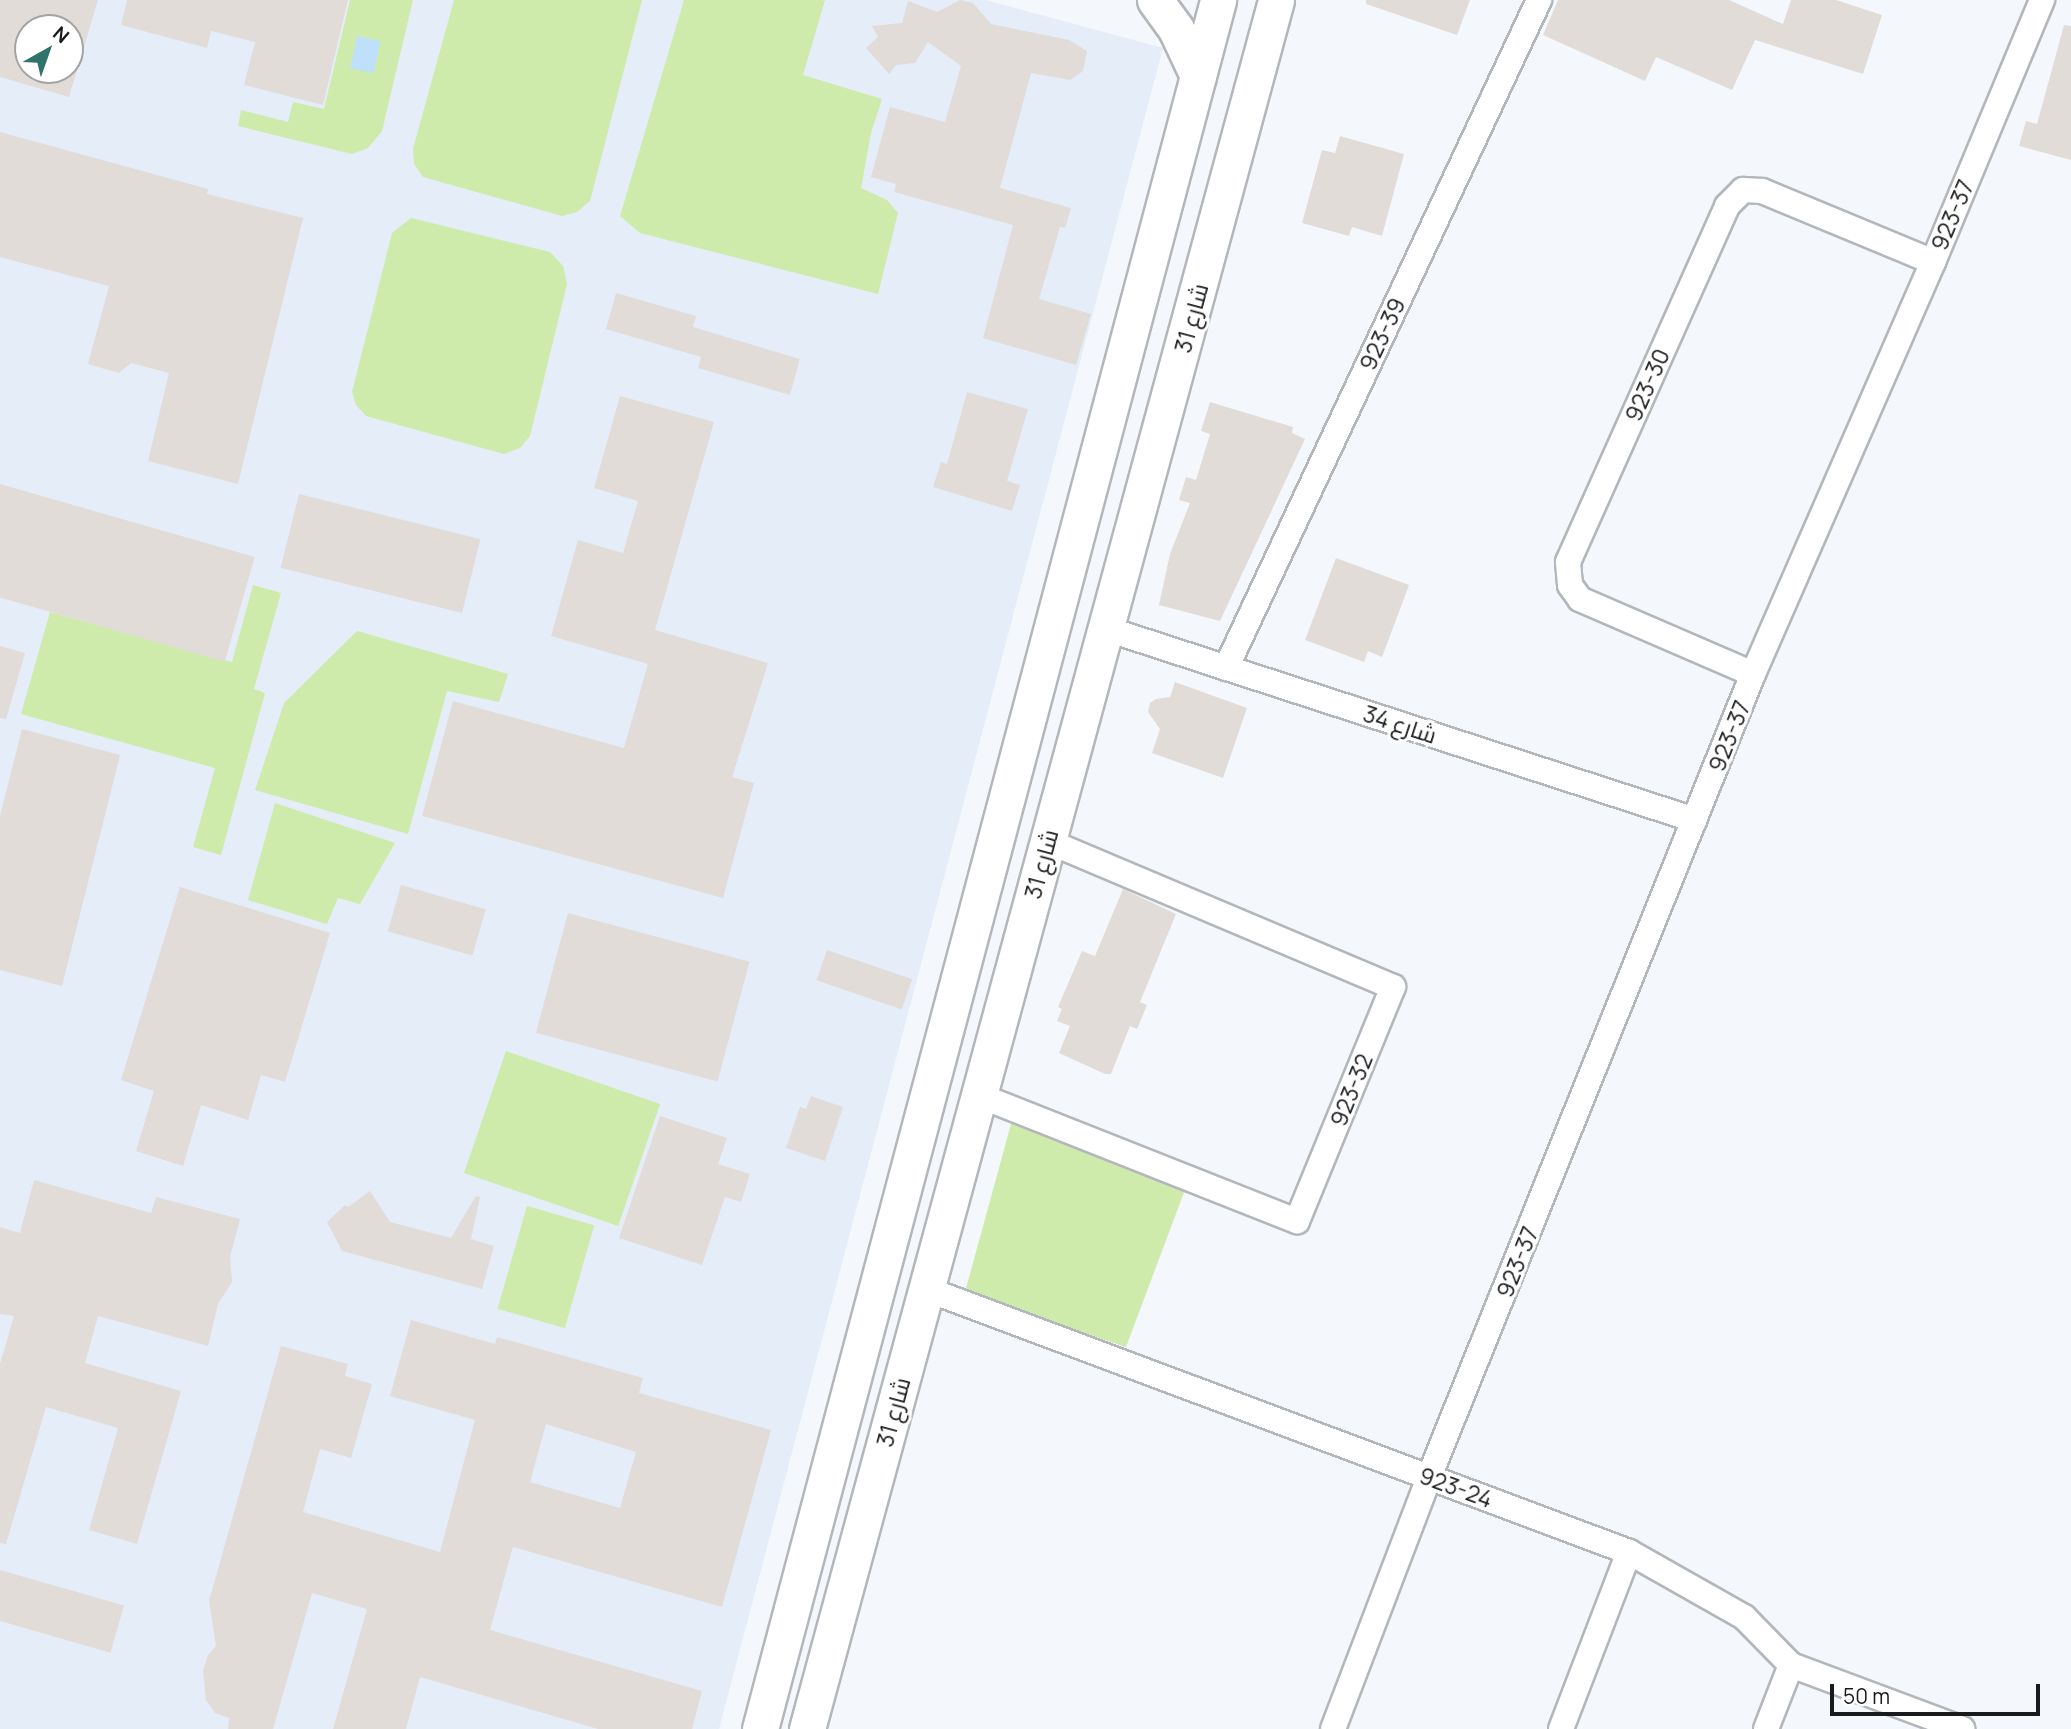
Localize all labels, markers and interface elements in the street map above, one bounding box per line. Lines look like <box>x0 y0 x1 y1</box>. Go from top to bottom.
north arrow <box>14 14 84 84</box>
text: N <box>48 20 75 49</box>
street label: 923-37 <box>1925 176 1979 254</box>
street label: شارع 31 <box>1169 280 1213 356</box>
street label: 923-39 <box>1353 293 1411 375</box>
street label: 923-30 <box>1619 344 1675 426</box>
street label: 923-37 <box>1702 697 1756 775</box>
street label: شارع 34 <box>1360 699 1440 749</box>
street label: شارع 31 <box>1019 826 1063 902</box>
street label: 923-32 <box>1324 1050 1378 1130</box>
street label: 923-37 <box>1490 1223 1544 1301</box>
street label: شارع 31 <box>871 1374 915 1450</box>
street label: 923-24 <box>1416 1461 1496 1513</box>
scale bar <box>1833 1670 2043 1714</box>
text: 50 m <box>1843 1682 1890 1710</box>

